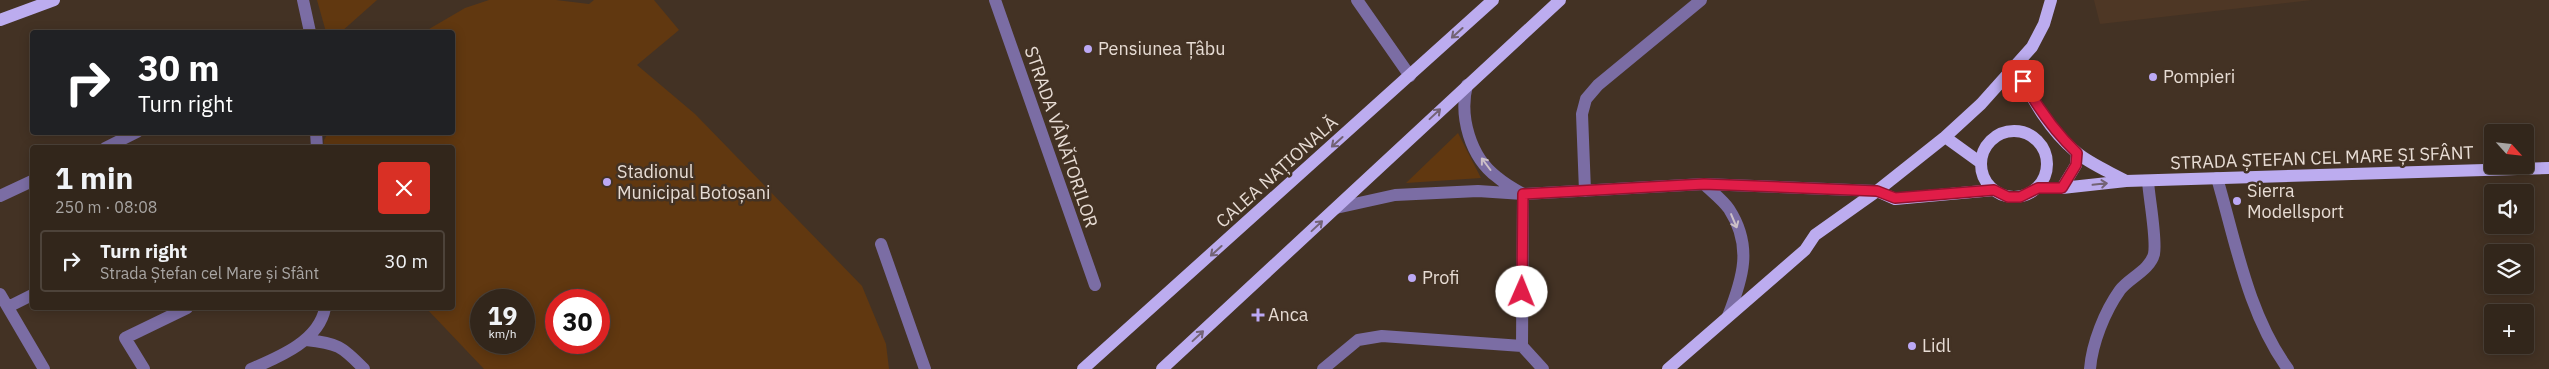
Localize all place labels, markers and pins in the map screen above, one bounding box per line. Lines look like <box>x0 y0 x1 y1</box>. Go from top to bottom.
place label: Pensiunea Țâbu <box>1098 37 1225 60</box>
marker: Pensiunea Țâbu <box>1082 43 1094 55</box>
pin <box>2002 60 2044 102</box>
place label: Pompieri <box>2163 65 2235 88</box>
marker: Pompieri <box>2147 71 2159 83</box>
place label: Stadionul Municipal Botoșani <box>617 160 771 204</box>
marker: Stadionul Municipal Botoșani <box>601 176 613 188</box>
place label: Sierra Modellsport <box>2247 179 2344 223</box>
marker: Sierra Modellsport <box>2231 195 2243 207</box>
place label: Profi <box>1422 266 1459 289</box>
marker: Profi <box>1406 272 1418 284</box>
place label: Anca <box>1268 303 1309 326</box>
marker: Anca <box>1252 309 1264 321</box>
place label: Lidl <box>1922 334 1951 357</box>
marker: Lidl <box>1906 340 1918 352</box>

